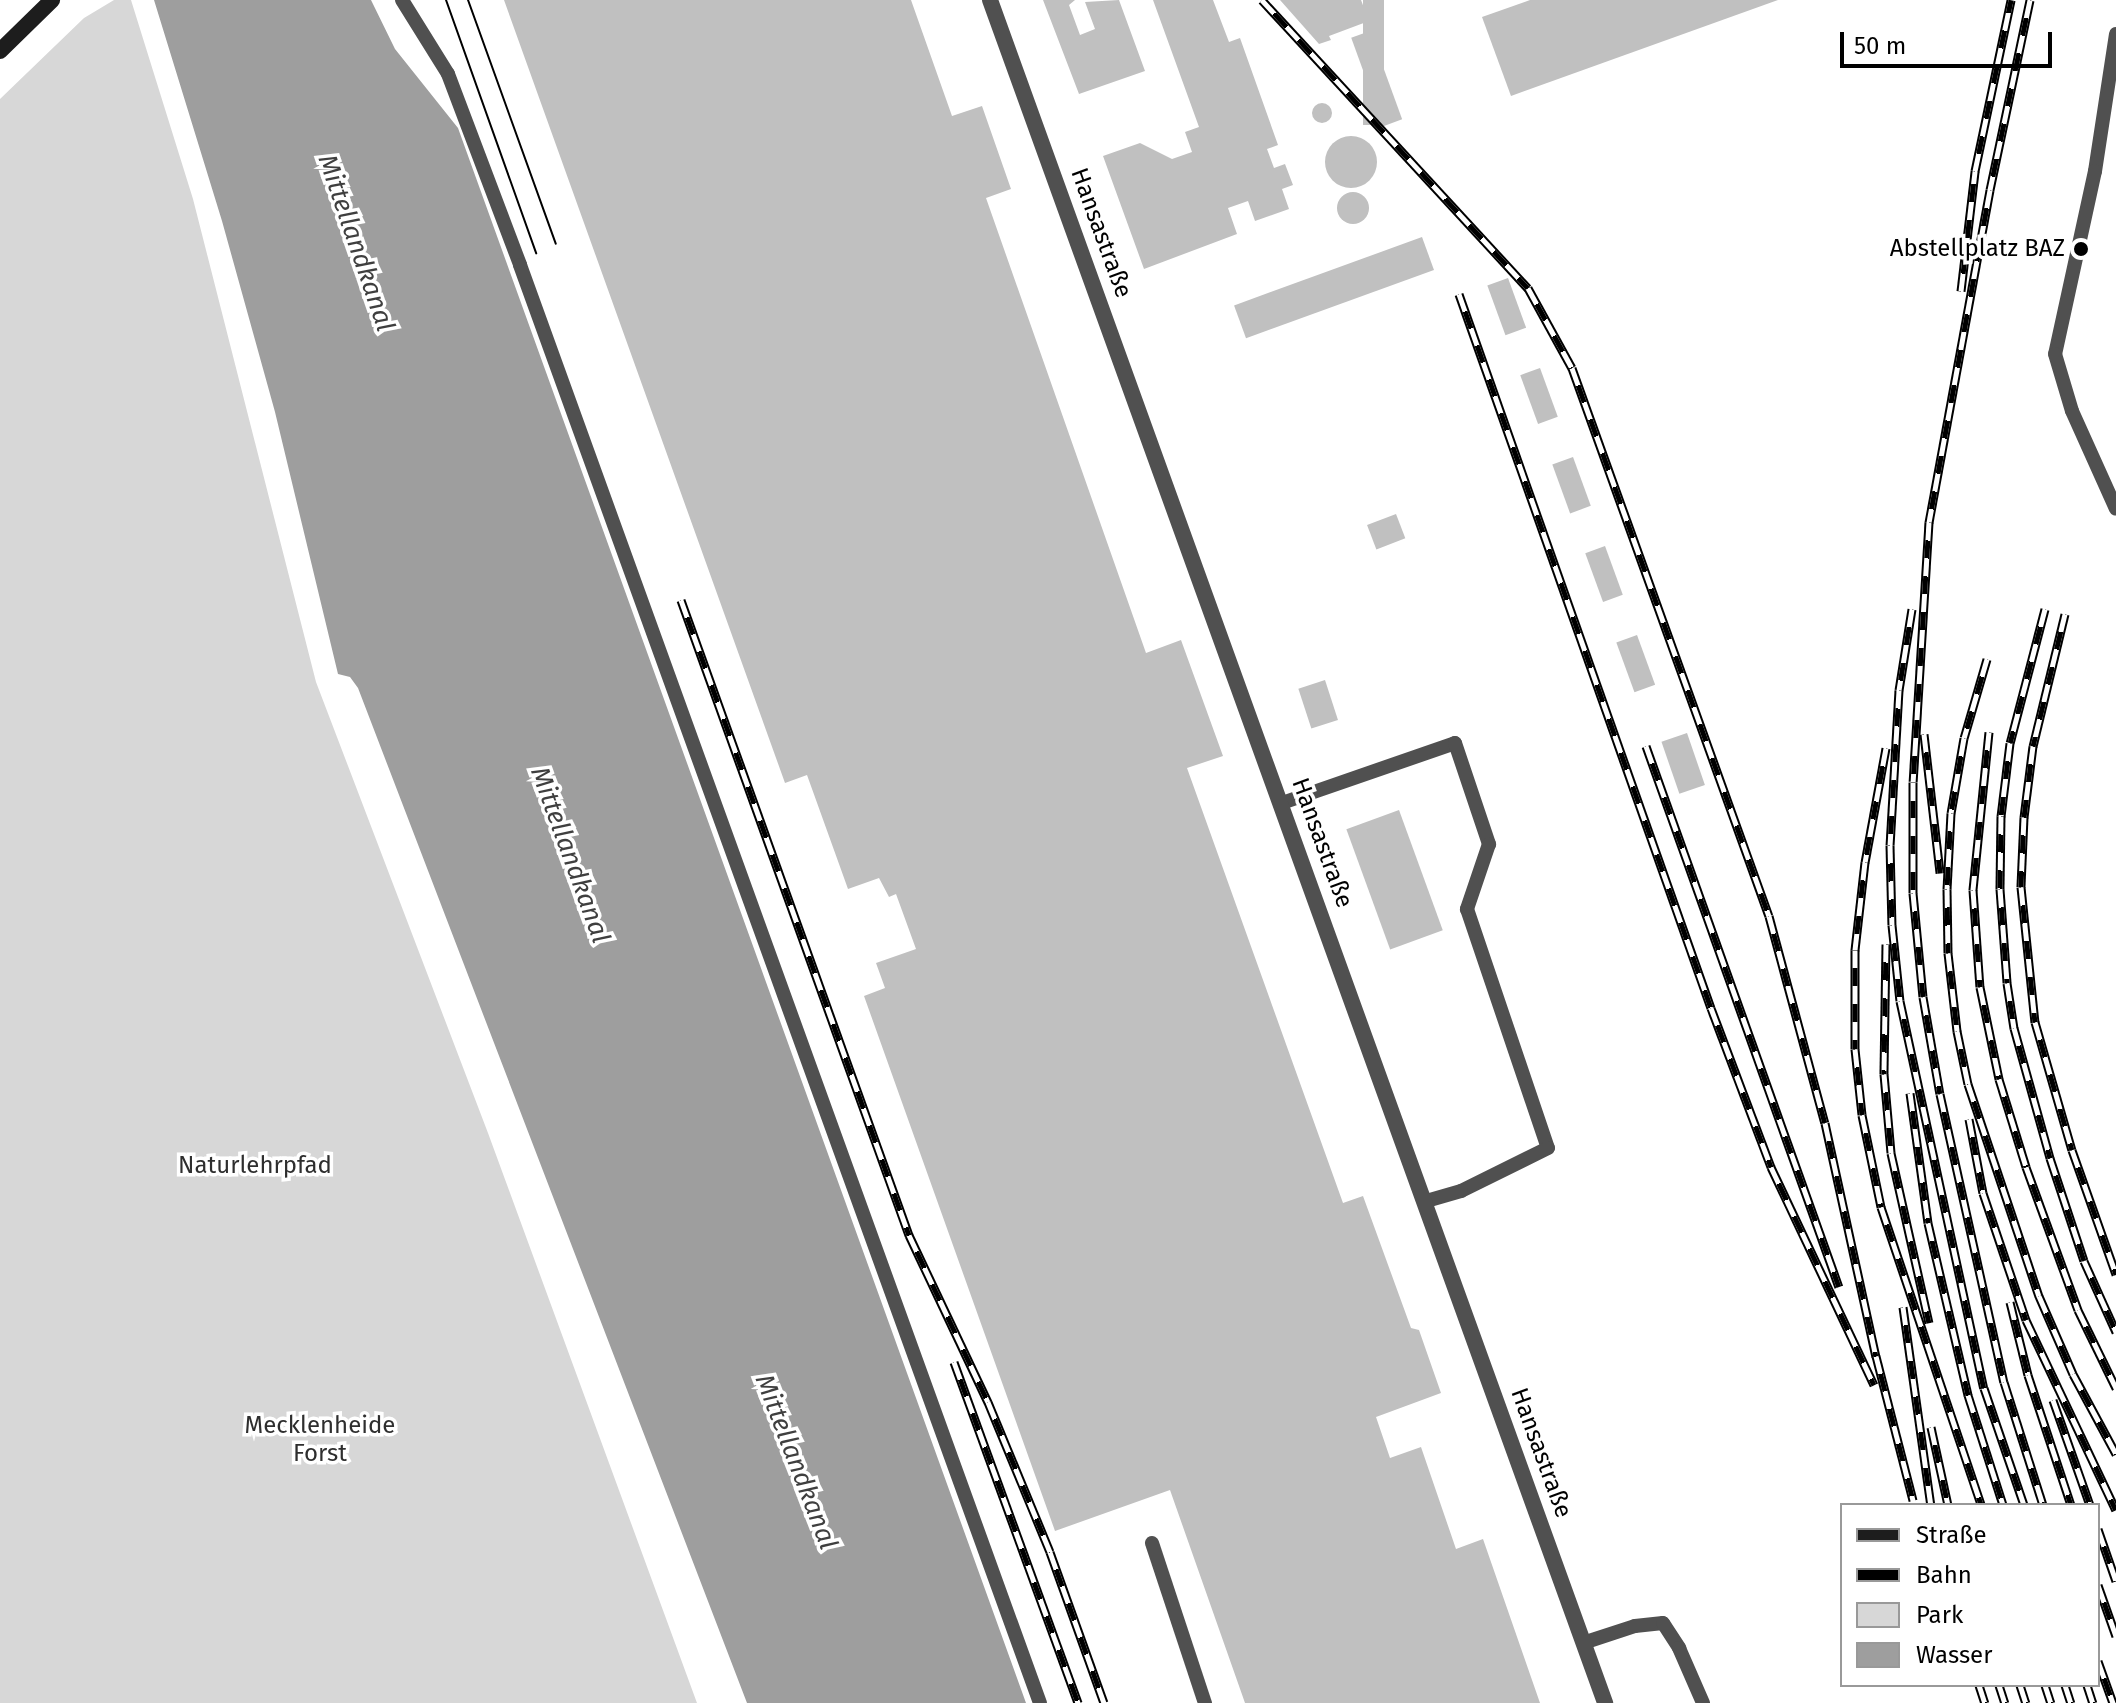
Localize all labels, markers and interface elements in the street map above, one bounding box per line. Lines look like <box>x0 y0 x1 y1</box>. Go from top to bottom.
scale bar <box>1844 16 2056 66</box>
text: 50 m <box>1854 32 1906 60</box>
water label: Mittellandkanal <box>311 150 401 336</box>
street label: Hansastraße <box>1064 164 1138 302</box>
place label: Abstellplatz BAZ <box>1890 235 2065 263</box>
marker: Abstellplatz BAZ <box>2072 240 2090 258</box>
water label: Mittellandkanal <box>524 763 616 947</box>
street label: Hansastraße <box>1285 774 1359 912</box>
park label: Naturlehrpfad <box>178 1152 332 1180</box>
water label: Mittellandkanal <box>748 1370 844 1554</box>
street label: Hansastraße <box>1504 1384 1578 1522</box>
park label: Mecklenheide Forst <box>245 1412 395 1468</box>
legend <box>1840 1503 2100 1687</box>
text: Straße <box>1916 1521 1987 1549</box>
text: Bahn <box>1916 1561 1972 1589</box>
text: Park <box>1916 1601 1963 1629</box>
text: Wasser <box>1916 1641 1992 1669</box>

